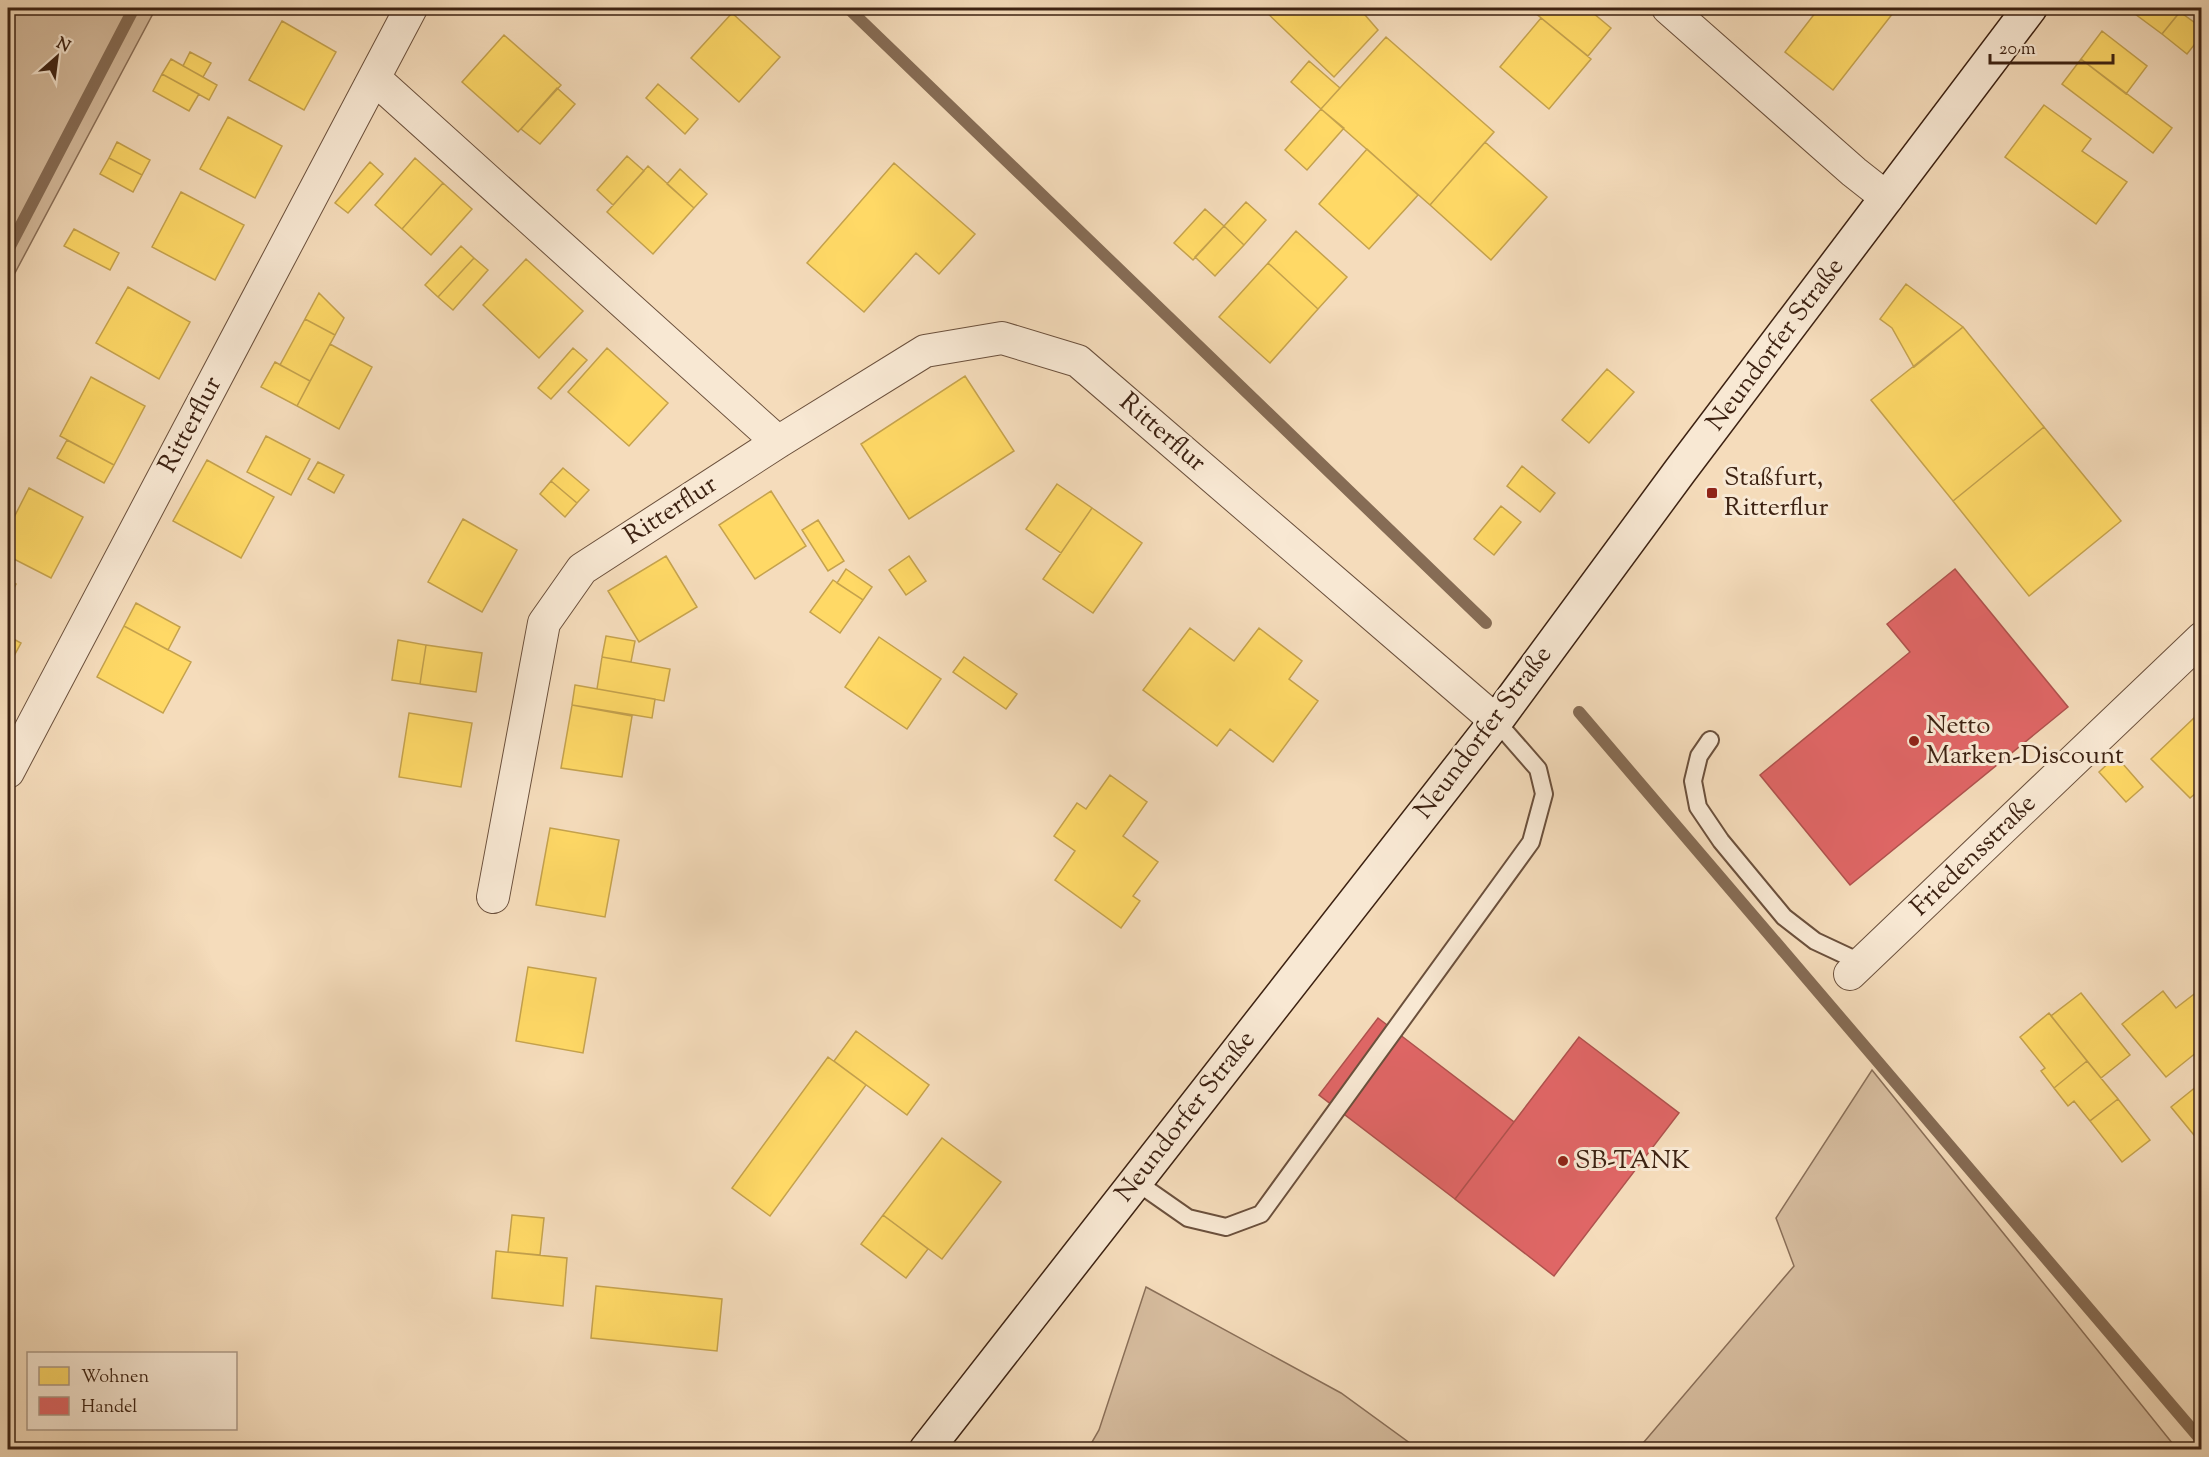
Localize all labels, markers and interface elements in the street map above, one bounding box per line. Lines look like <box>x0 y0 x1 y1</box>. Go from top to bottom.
north arrow <box>27 27 87 87</box>
scale bar <box>1990 27 2113 65</box>
text: N <box>52 33 74 59</box>
text: 20 m <box>1999 37 2036 63</box>
street label: Neundorfer Straße <box>1698 250 1854 440</box>
street label: Ritterflur <box>150 370 232 480</box>
street label: Ritterflur <box>1110 385 1214 481</box>
place label: Staßfurt, Ritterflur <box>1724 460 1829 527</box>
street label: Ritterflur <box>617 467 725 555</box>
marker: Staßfurt, Ritterflur <box>1705 486 1719 500</box>
street label: Neundorfer Straße <box>1406 638 1562 828</box>
place label: Netto Marken-Discount <box>1926 708 2124 775</box>
marker: Netto Marken-Discount <box>1907 734 1921 748</box>
street label: Friedensstraße <box>1903 786 2045 926</box>
street label: Neundorfer Straße <box>1107 1023 1265 1211</box>
place label: SB-TANK <box>1575 1143 1690 1180</box>
marker: SB-TANK <box>1556 1154 1570 1168</box>
legend <box>27 1352 237 1430</box>
text: Wohnen <box>81 1365 149 1391</box>
text: Handel <box>81 1395 137 1421</box>

